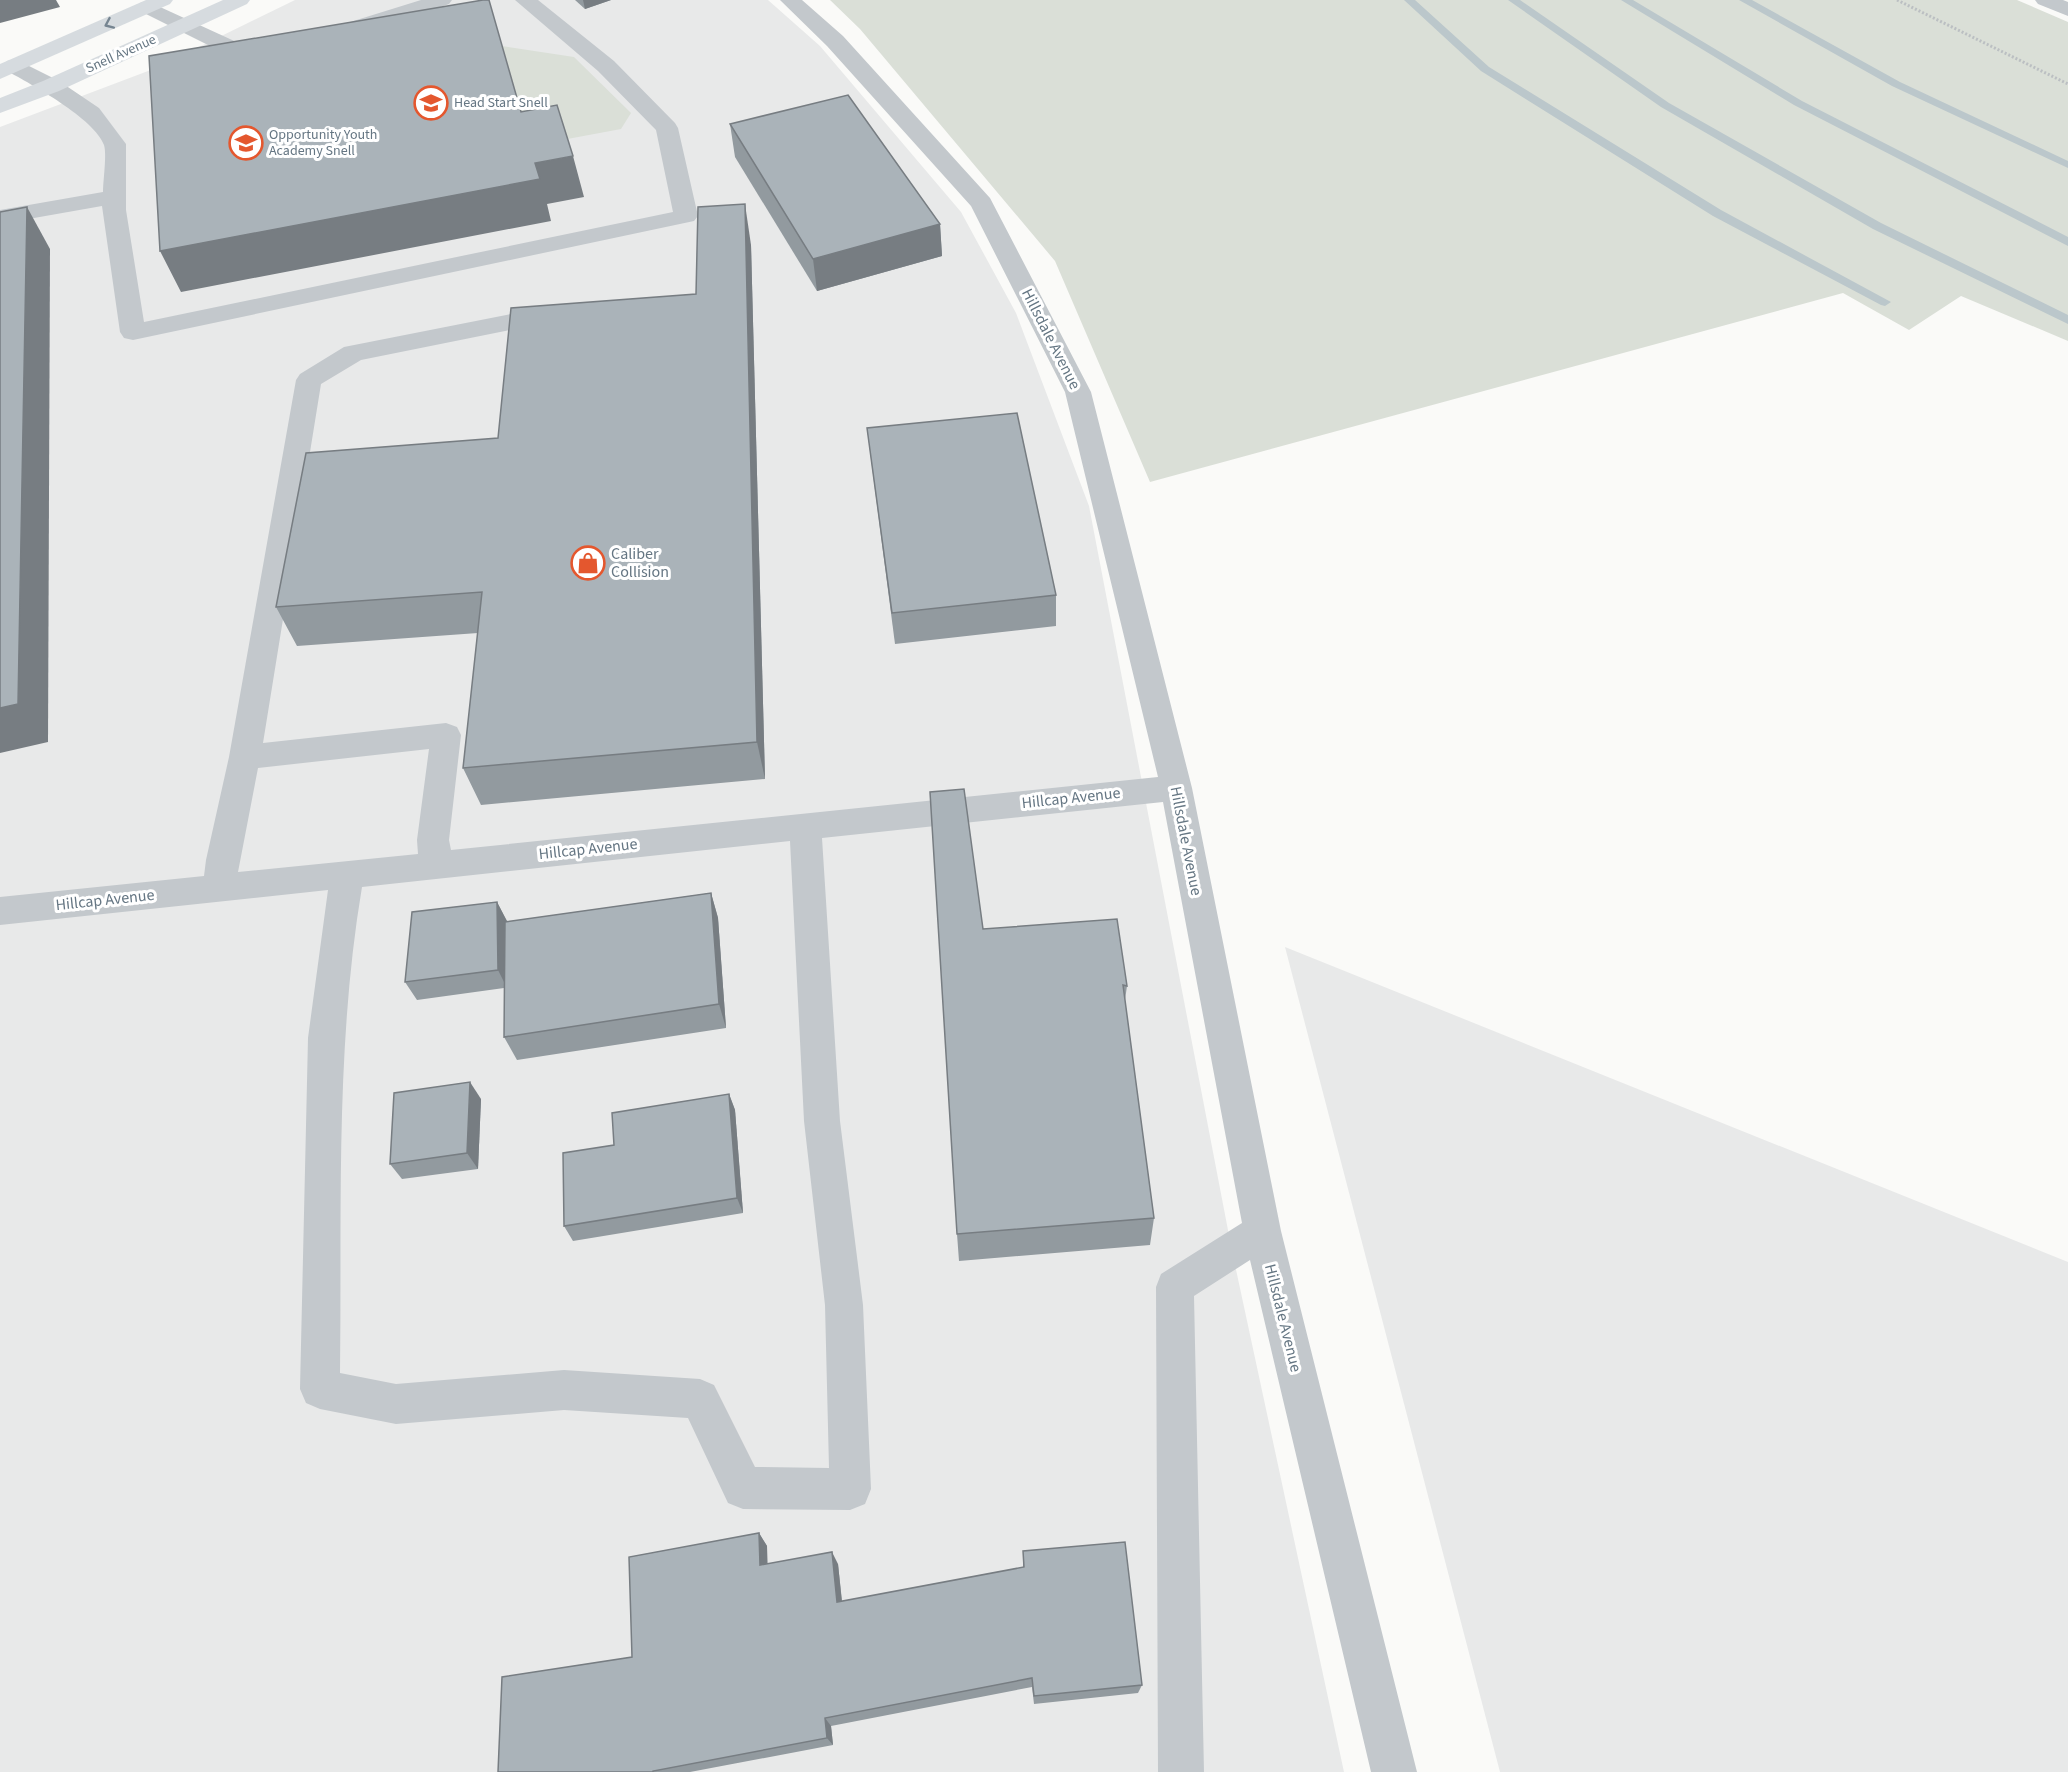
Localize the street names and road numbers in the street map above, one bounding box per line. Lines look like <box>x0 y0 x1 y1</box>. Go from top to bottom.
street label: Snell Avenue <box>83 30 159 78</box>
street label: Hillsdale Avenue <box>1016 285 1086 393</box>
street label: Hillcap Avenue <box>1021 782 1121 814</box>
street label: Hillsdale Avenue <box>1165 785 1207 897</box>
street label: Hillcap Avenue <box>538 833 638 865</box>
street label: Hillcap Avenue <box>55 884 155 916</box>
street label: Hillsdale Avenue <box>1259 1262 1307 1374</box>

